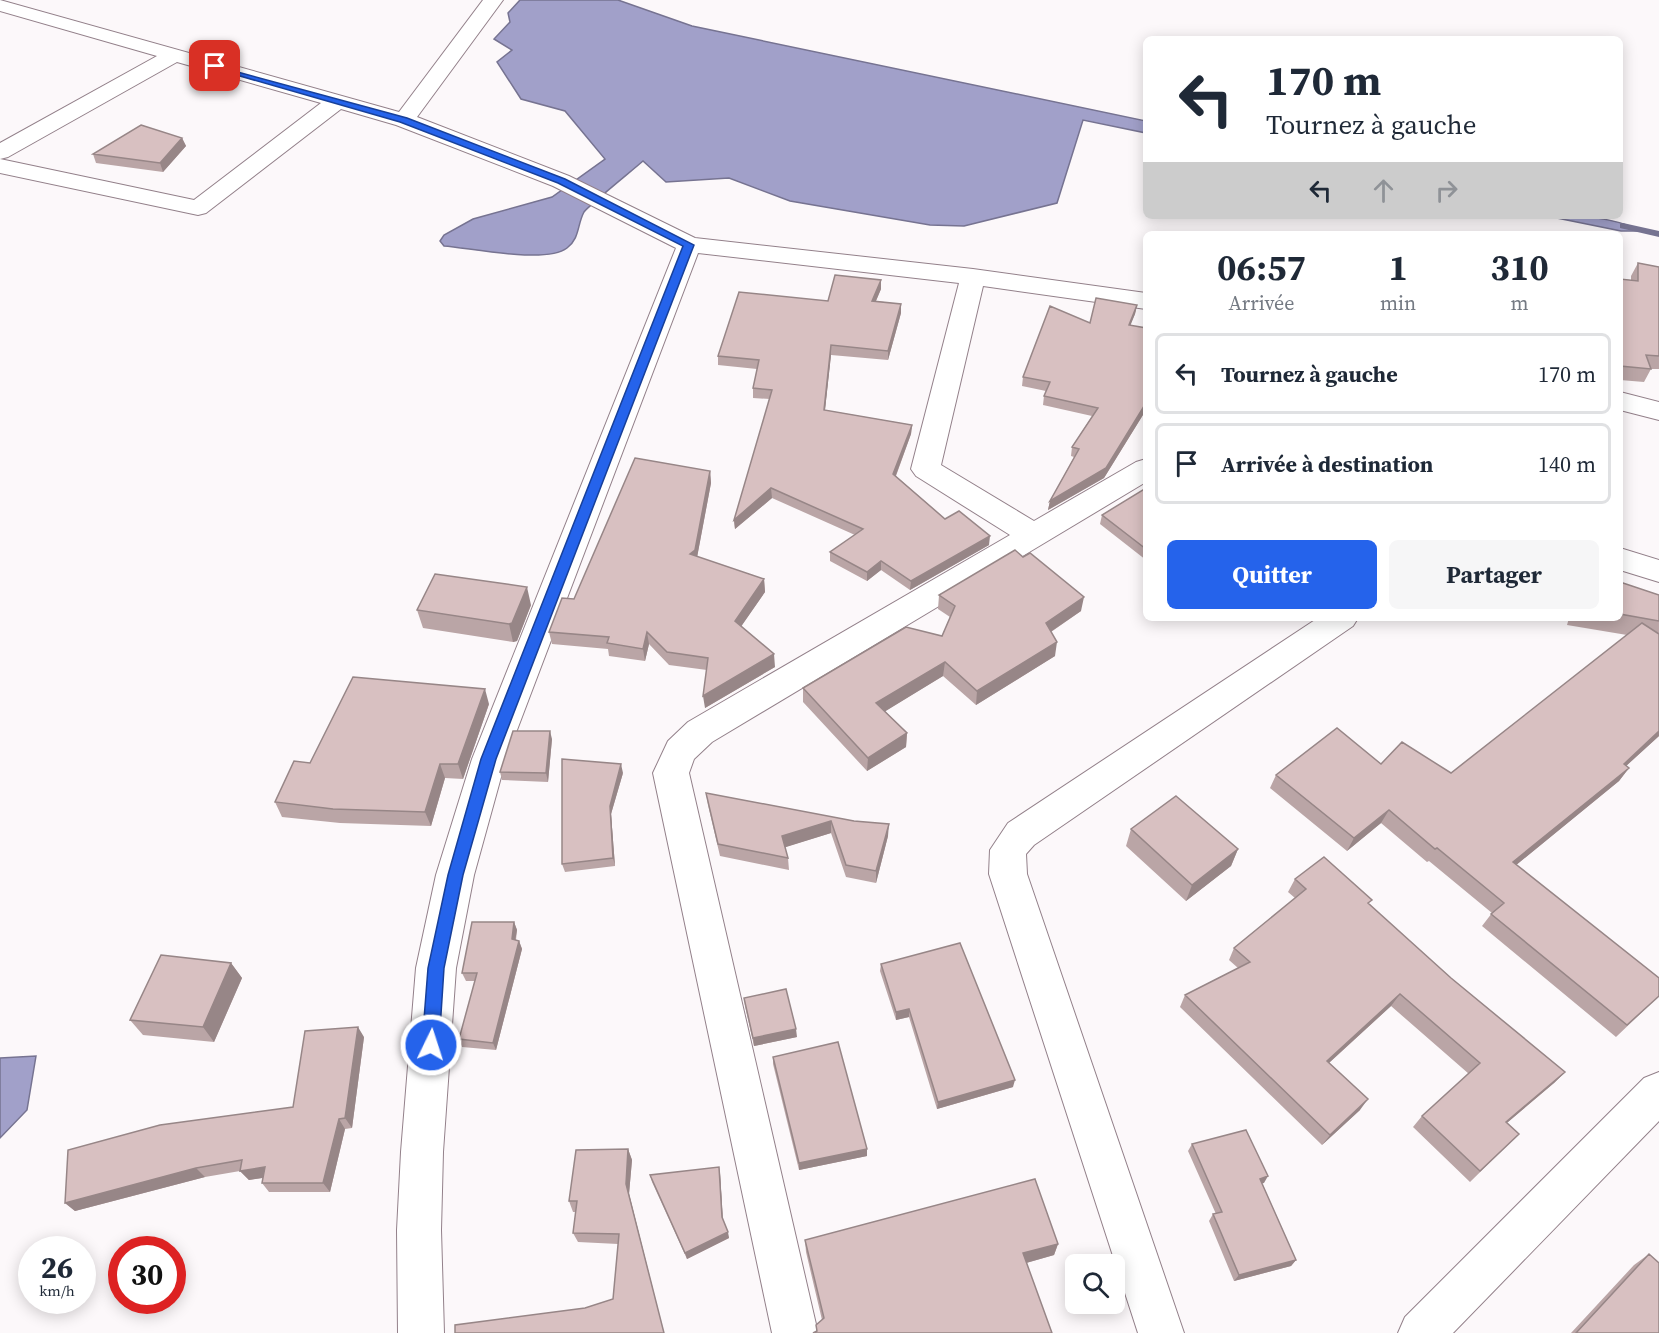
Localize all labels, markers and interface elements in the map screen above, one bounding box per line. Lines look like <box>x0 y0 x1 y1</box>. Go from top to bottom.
pin <box>189 40 240 91</box>
icon: arrive <box>198 49 231 82</box>
text: 170 m <box>1266 51 1381 109</box>
icon: left <box>1167 60 1245 138</box>
text: Tournez à gauche <box>1266 106 1476 143</box>
icon: left <box>1304 174 1337 207</box>
icon: ahead <box>1367 174 1400 207</box>
icon: right <box>1430 174 1463 207</box>
text: 06:57 <box>1217 243 1306 292</box>
text: 1 <box>1388 243 1408 292</box>
text: 310 <box>1490 243 1549 292</box>
text: Arrivée <box>1229 289 1295 317</box>
text: min <box>1380 289 1416 317</box>
text: m <box>1511 289 1529 317</box>
icon: left <box>1170 357 1203 390</box>
text: Tournez à gauche <box>1221 359 1398 389</box>
text: 170 m <box>1538 359 1596 389</box>
icon: arrive <box>1170 447 1203 480</box>
text: Arrivée à destination <box>1221 449 1433 479</box>
text: 140 m <box>1538 449 1596 479</box>
button: Quitter <box>1167 540 1377 609</box>
button: Partager <box>1389 540 1599 609</box>
position arrow <box>399 1013 463 1077</box>
speed limit sign: 30 <box>108 1236 186 1314</box>
text: 26 <box>41 1247 73 1288</box>
map controls <box>1065 1254 1125 1314</box>
button: search <box>1065 1254 1125 1314</box>
text: km/h <box>39 1280 75 1301</box>

